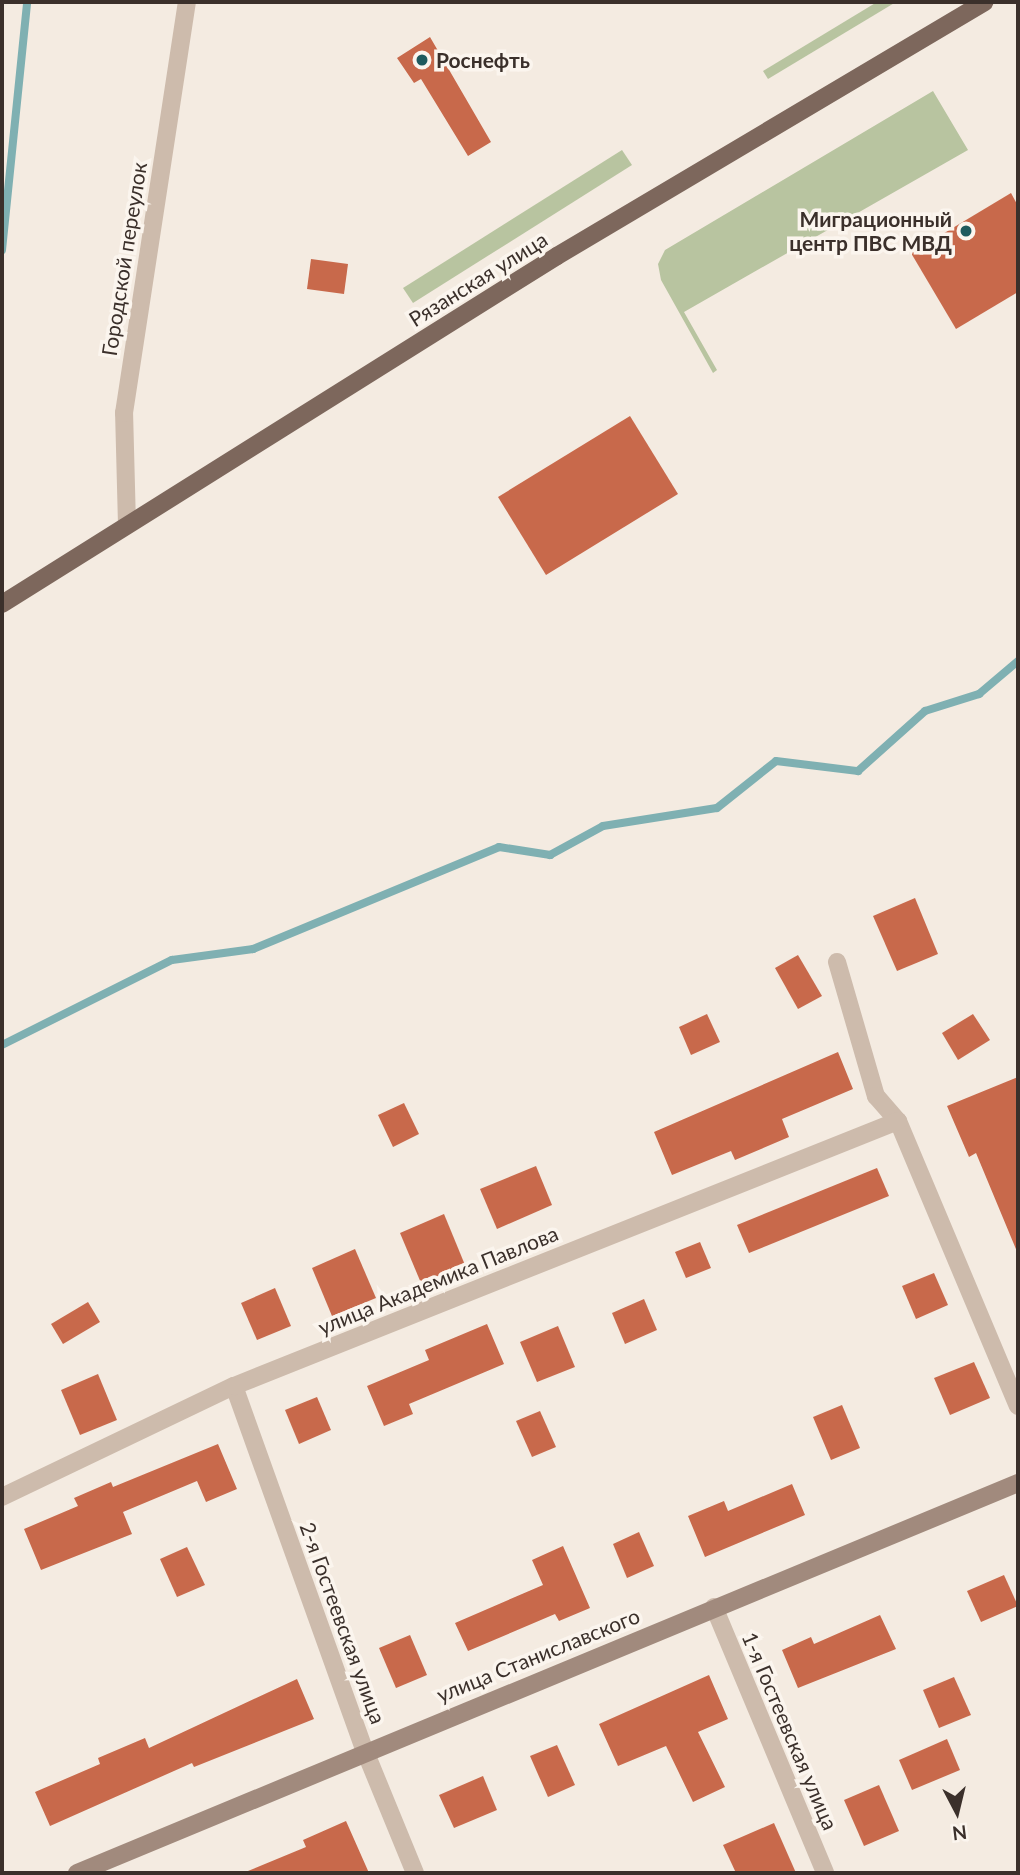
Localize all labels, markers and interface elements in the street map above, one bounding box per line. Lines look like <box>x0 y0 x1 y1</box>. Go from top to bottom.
place label: Роснефть <box>436 47 530 73</box>
marker: Роснефть <box>414 52 430 68</box>
street label: Городской переулок <box>96 160 152 358</box>
place label: Миграционный центр ПВС МВД <box>789 206 952 256</box>
marker: Миграционный центр ПВС МВД <box>958 223 974 239</box>
street label: Рязанская улица <box>404 226 552 332</box>
street label: улица Академика Павлова <box>314 1220 562 1340</box>
street label: 2-я Гостеевская улица <box>295 1519 391 1727</box>
street label: улица Станиславского <box>433 1603 643 1707</box>
street label: 1-я Гостеевская улица <box>737 1628 843 1834</box>
north arrow <box>922 1777 992 1847</box>
text: N <box>951 1821 968 1846</box>

